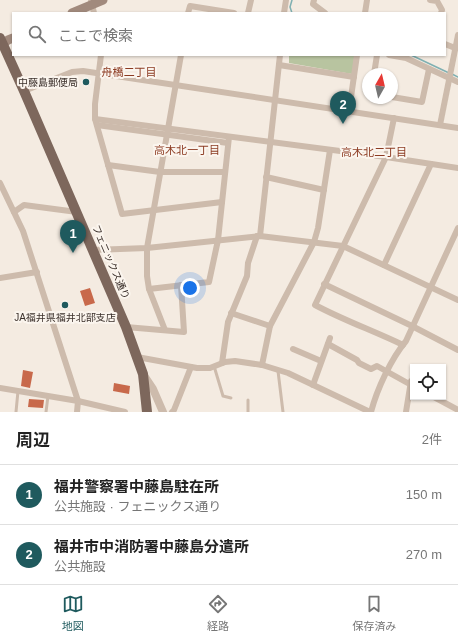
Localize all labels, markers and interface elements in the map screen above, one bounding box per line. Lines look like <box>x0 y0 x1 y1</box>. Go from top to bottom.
search box <box>12 12 446 56</box>
icon: search <box>26 23 48 45</box>
text: ここで検索 <box>58 27 133 44</box>
district label: 舟橋二丁目 <box>102 66 157 78</box>
north arrow <box>362 68 398 104</box>
place label: 中藤島郵便局 <box>18 77 78 88</box>
marker: 中藤島郵便局 <box>81 77 91 87</box>
pin: 2 <box>330 91 356 124</box>
district label: 高木北一丁目 <box>154 144 220 156</box>
district label: 高木北二丁目 <box>341 146 407 158</box>
pin: 1 <box>60 220 86 253</box>
street label: フェニックス通り <box>90 223 132 301</box>
your location <box>180 278 200 298</box>
marker: JA福井県福井北部支店 <box>60 300 70 310</box>
place label: JA福井県福井北部支店 <box>14 312 116 323</box>
map controls <box>410 364 446 400</box>
button: locate <box>410 364 446 400</box>
text: 周辺 <box>16 431 50 450</box>
text: 2件 <box>422 432 442 447</box>
text: 福井警察署中藤島駐在所 <box>54 478 219 495</box>
text: 1 <box>25 487 33 502</box>
text: 150 m <box>406 487 442 502</box>
text: 公共施設 · フェニックス通り <box>54 499 221 514</box>
text: 福井市中消防署中藤島分遣所 <box>54 538 249 555</box>
text: 2 <box>25 547 33 562</box>
text: 270 m <box>406 547 442 562</box>
text: 公共施設 <box>54 559 106 574</box>
tab: 地図 <box>62 593 84 633</box>
tab: 経路 <box>207 593 229 633</box>
tab: 保存済み <box>352 593 396 633</box>

